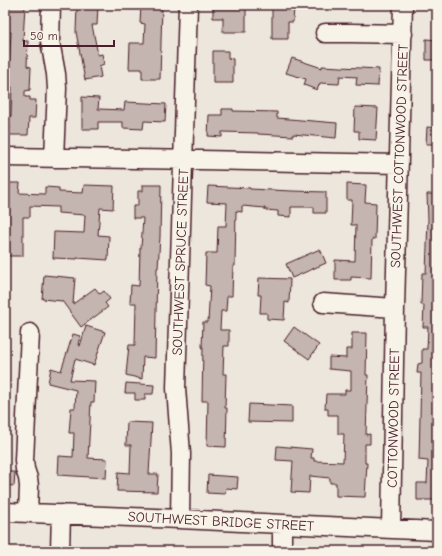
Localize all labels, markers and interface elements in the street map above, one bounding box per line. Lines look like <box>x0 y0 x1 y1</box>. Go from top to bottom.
scale bar <box>24 22 114 48</box>
text: 50 m <box>30 29 58 43</box>
street label: SOUTHWEST COTTONWOOD STREET <box>387 43 412 268</box>
street label: SOUTHWEST SPRUCE STREET <box>169 168 192 356</box>
street label: COTTONWOOD STREET <box>384 347 403 488</box>
street label: SOUTHWEST BRIDGE STREET <box>128 508 315 535</box>

